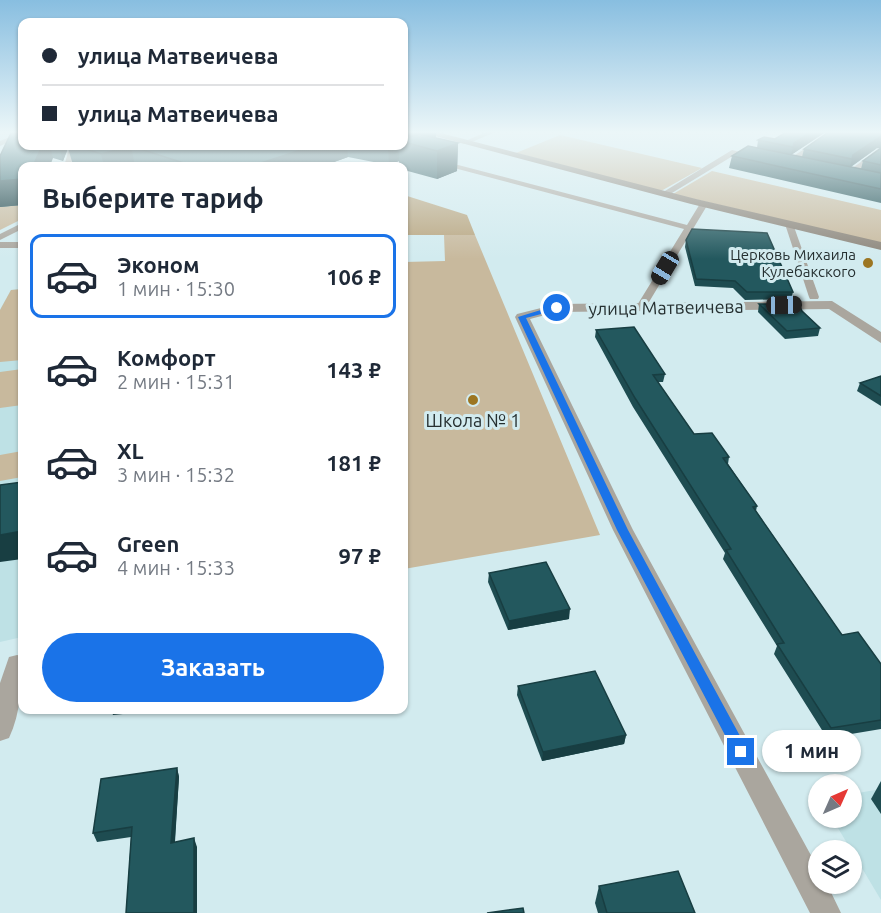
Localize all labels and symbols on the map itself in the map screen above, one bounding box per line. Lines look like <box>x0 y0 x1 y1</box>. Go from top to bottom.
place label: Церковь Михаила Кулебакского <box>730 246 856 280</box>
car <box>648 248 682 288</box>
marker: Церковь Михаила Кулебакского <box>861 256 875 270</box>
route start <box>543 294 570 321</box>
street label: улица Матвеичева <box>588 296 744 318</box>
car <box>766 296 802 314</box>
marker: Школа № 1 <box>466 393 480 407</box>
place label: Школа № 1 <box>426 410 520 430</box>
callout: 1 мин <box>762 731 861 773</box>
route end <box>727 738 754 765</box>
north arrow <box>808 774 862 828</box>

